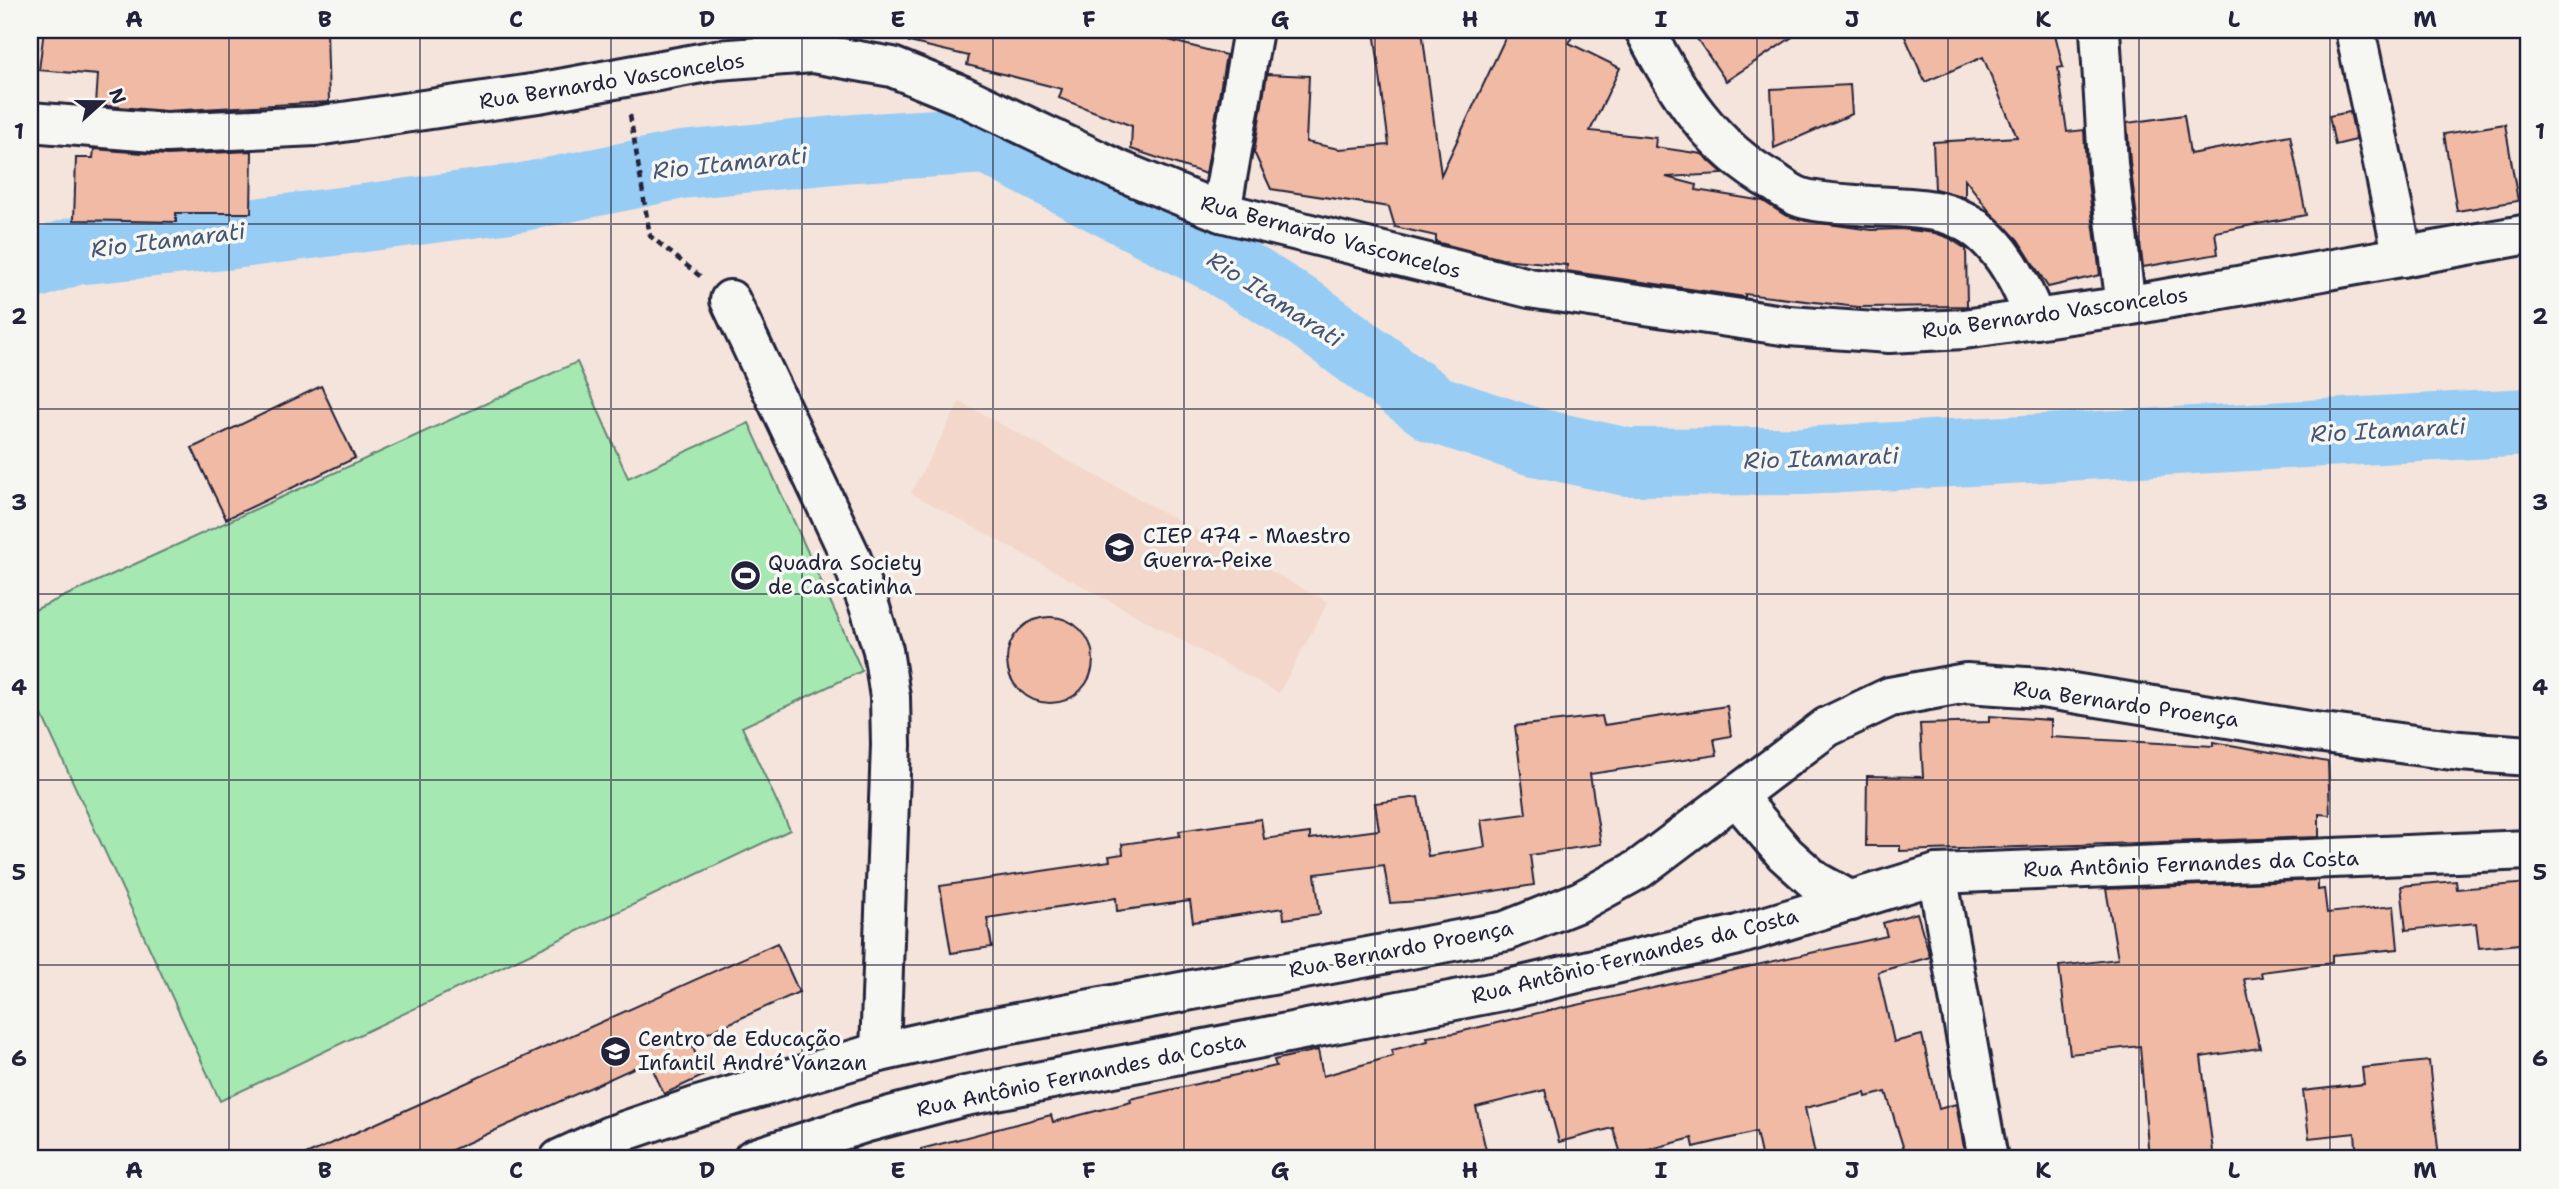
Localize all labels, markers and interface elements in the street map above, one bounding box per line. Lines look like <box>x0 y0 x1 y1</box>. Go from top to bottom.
text: A <box>125 4 143 34</box>
text: B <box>318 4 332 34</box>
text: C <box>509 4 523 34</box>
text: D <box>699 4 715 34</box>
text: E <box>890 4 906 34</box>
text: F <box>1082 4 1096 34</box>
text: G <box>1271 4 1290 34</box>
text: H <box>1462 4 1478 34</box>
text: I <box>1655 4 1668 34</box>
text: J <box>1845 4 1859 34</box>
text: K <box>2035 4 2051 34</box>
text: L <box>2228 4 2240 34</box>
text: M <box>2413 4 2437 34</box>
street label: Rua Bernardo Vasconcelos <box>477 46 747 116</box>
north arrow <box>66 66 136 136</box>
text: N <box>103 85 132 108</box>
text: 1 <box>14 116 24 146</box>
text: 1 <box>2535 116 2545 146</box>
water label: Rio Itamarati <box>651 140 809 186</box>
street label: Rua Bernardo Vasconcelos <box>1198 189 1464 285</box>
water label: Rio Itamarati <box>89 216 247 264</box>
water label: Rio Itamarati <box>1202 244 1349 354</box>
street label: Rua Bernardo Vasconcelos <box>1920 280 2190 346</box>
text: 2 <box>11 301 27 331</box>
text: 2 <box>2532 301 2548 331</box>
water label: Rio Itamarati <box>2310 411 2467 449</box>
water label: Rio Itamarati <box>1743 440 1900 476</box>
text: 3 <box>11 487 27 517</box>
text: 3 <box>2532 487 2548 517</box>
place label: CIEP 474 - Maestro Guerra-Peixe <box>1143 522 1351 574</box>
school or university icon: CIEP 474 - Maestro Guerra-Peixe <box>1103 531 1137 565</box>
place label: Quadra Society de Cascatinha <box>768 549 922 601</box>
sports icon: Quadra Society de Cascatinha <box>728 558 762 592</box>
text: 4 <box>11 672 27 702</box>
text: 4 <box>2532 672 2548 702</box>
street label: Rua Bernardo Proença <box>2011 674 2241 734</box>
street label: Rua Antônio Fernandes da Costa <box>2023 844 2359 884</box>
text: 5 <box>12 857 26 887</box>
text: 5 <box>2533 857 2547 887</box>
street label: Rua Antônio Fernandes da Costa <box>1469 902 1801 1010</box>
street label: Rua Bernardo Proença <box>1287 914 1515 984</box>
place label: Centro de Educação Infantil André Vanzan <box>638 1025 867 1077</box>
street label: Rua Antônio Fernandes da Costa <box>914 1026 1248 1124</box>
school or university icon: Centro de Educação Infantil André Vanzan <box>598 1034 632 1068</box>
text: 6 <box>11 1043 27 1073</box>
text: 6 <box>2532 1043 2548 1073</box>
text: A <box>125 1155 143 1185</box>
text: B <box>318 1155 332 1185</box>
text: C <box>509 1155 523 1185</box>
text: D <box>699 1155 715 1185</box>
text: E <box>890 1155 906 1185</box>
text: F <box>1082 1155 1096 1185</box>
text: G <box>1271 1155 1290 1185</box>
text: H <box>1462 1155 1478 1185</box>
text: I <box>1655 1155 1668 1185</box>
text: J <box>1845 1155 1859 1185</box>
text: K <box>2035 1155 2051 1185</box>
text: L <box>2228 1155 2240 1185</box>
text: M <box>2413 1155 2437 1185</box>

